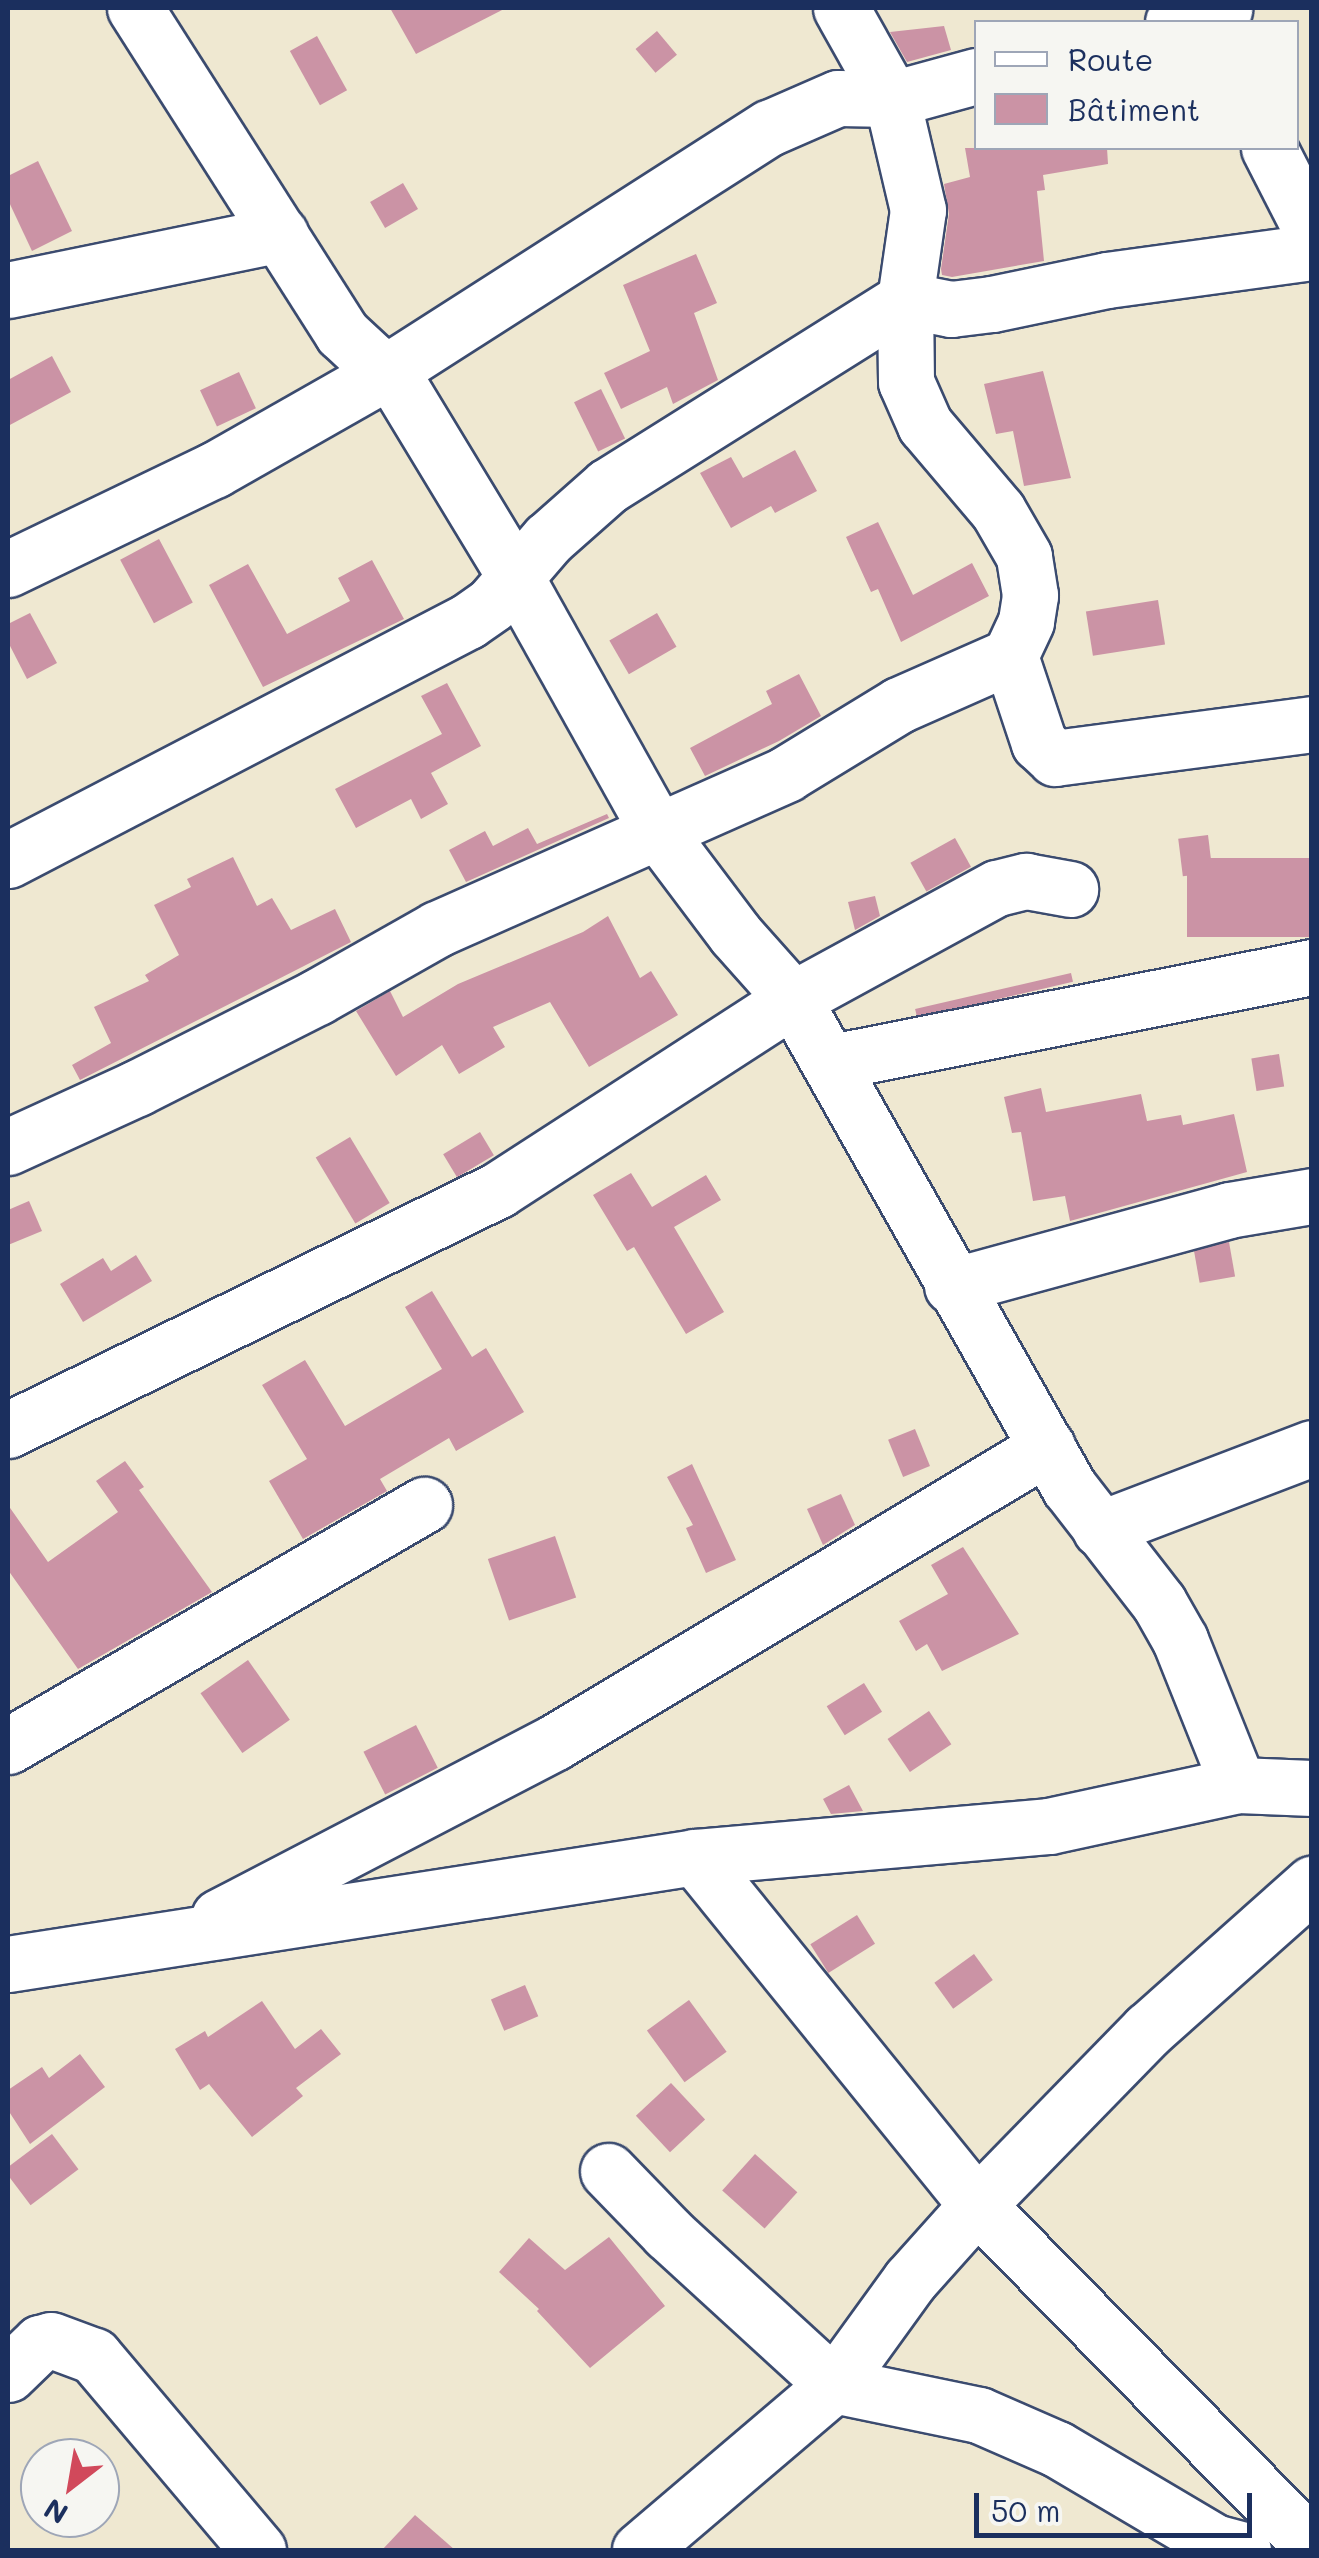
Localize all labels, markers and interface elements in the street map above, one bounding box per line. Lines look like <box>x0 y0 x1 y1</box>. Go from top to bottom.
legend <box>974 20 1299 150</box>
text: Route <box>1068 39 1153 79</box>
text: Bâtiment <box>1068 89 1200 129</box>
north arrow <box>20 2438 120 2538</box>
scale bar <box>979 2473 1256 2535</box>
text: 50 m <box>991 2490 1061 2530</box>
text: N <box>37 2491 74 2533</box>

